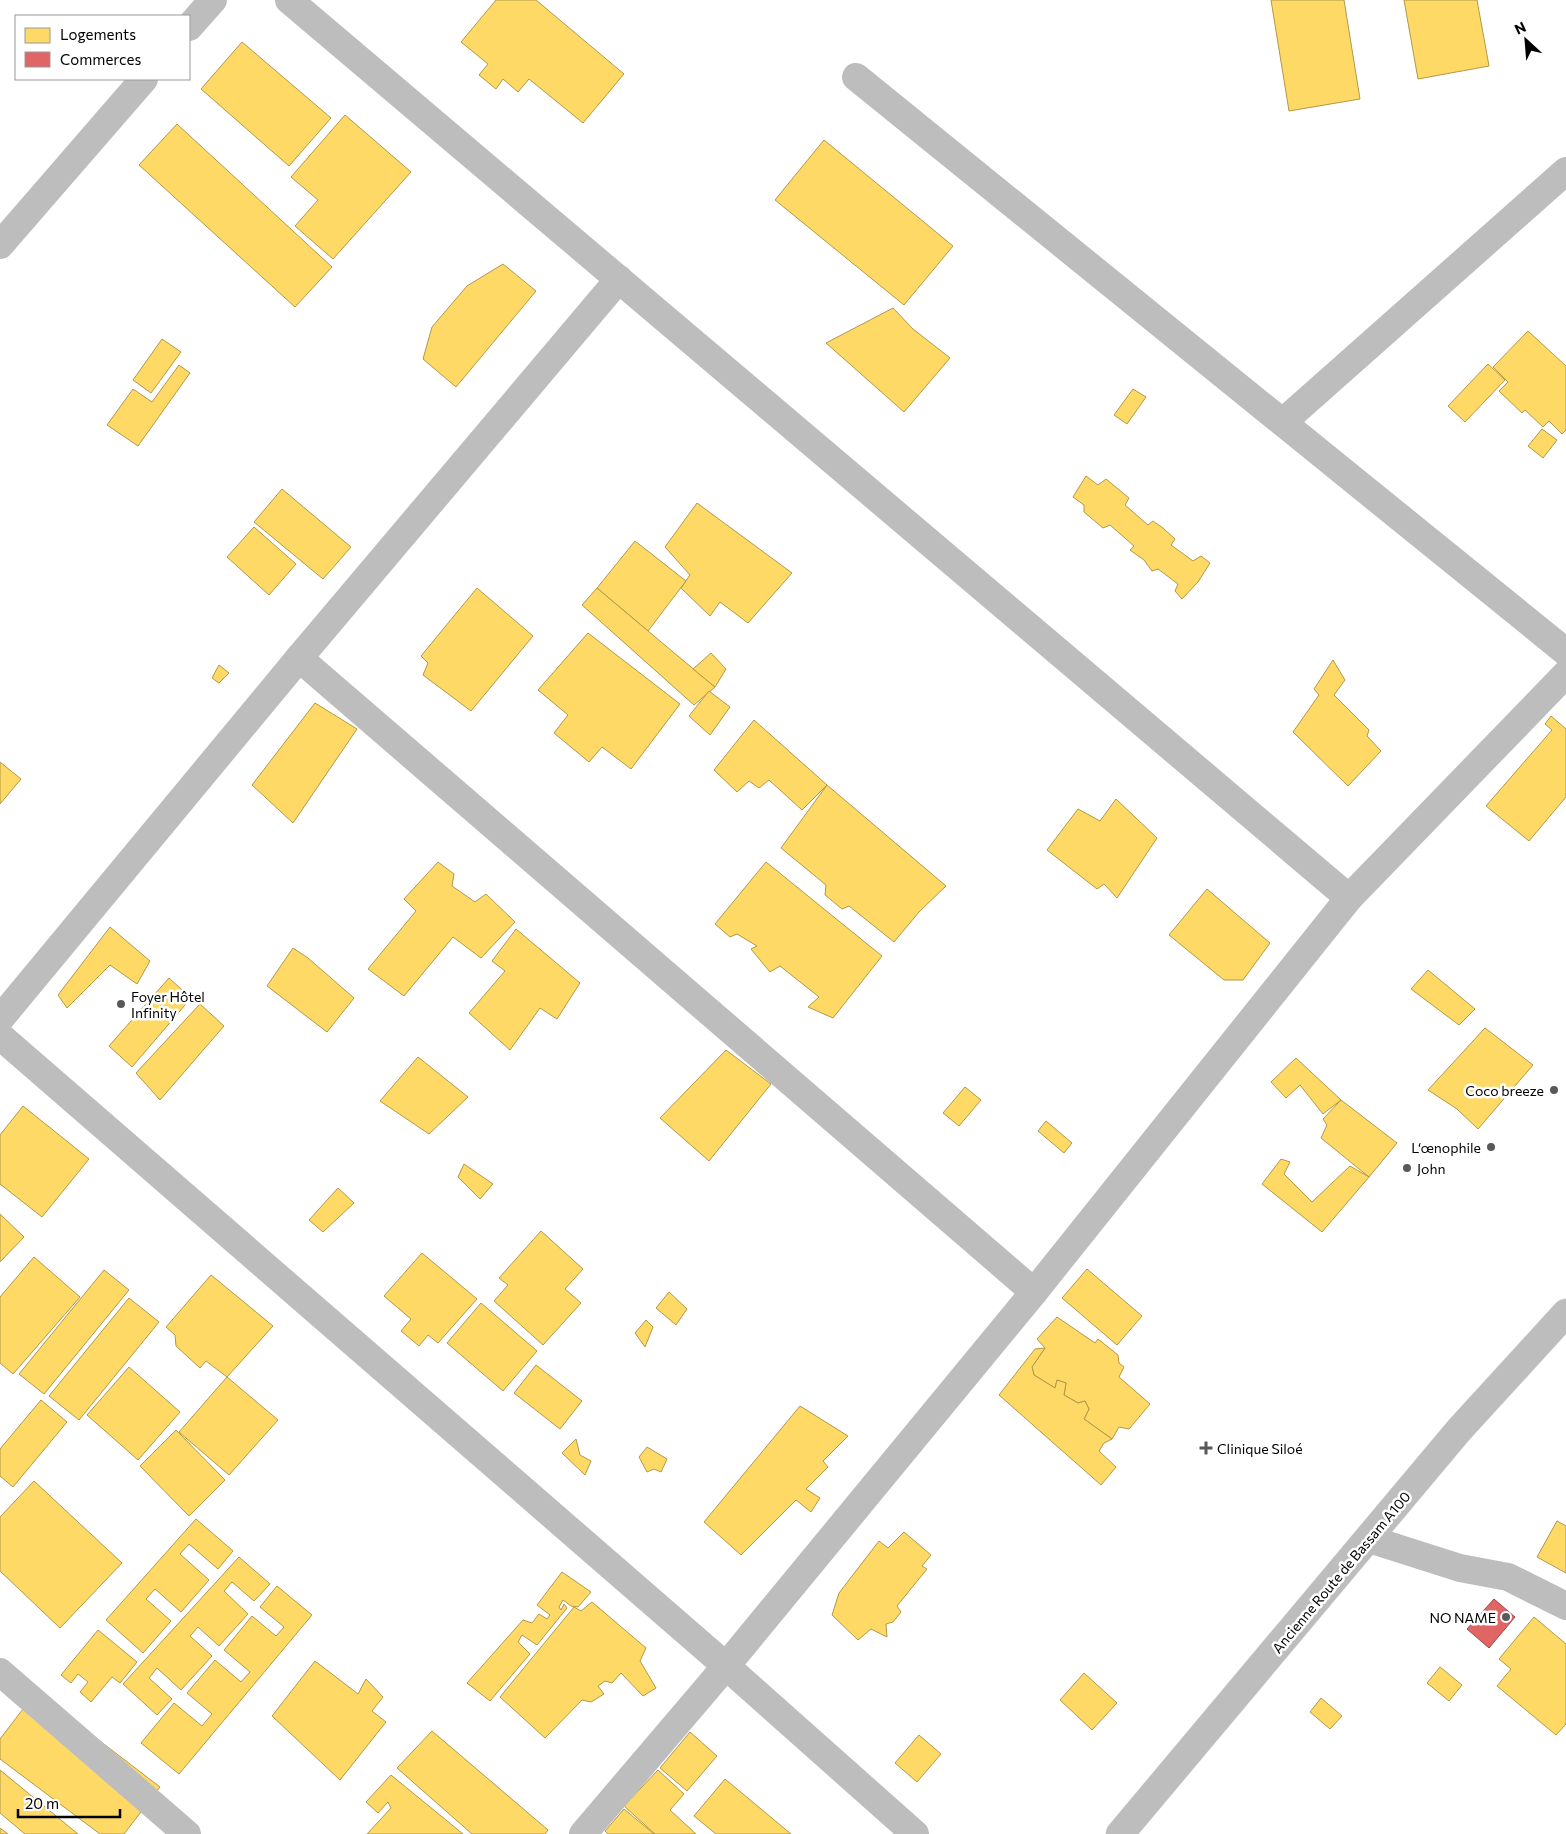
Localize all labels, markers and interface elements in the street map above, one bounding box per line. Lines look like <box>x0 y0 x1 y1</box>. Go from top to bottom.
legend <box>15 15 190 80</box>
north arrow <box>1501 15 1551 65</box>
text: N <box>1512 18 1529 38</box>
text: Logements <box>60 25 136 43</box>
text: Commerces <box>60 50 141 68</box>
place label: Foyer Hôtel Infinity <box>131 988 205 1021</box>
marker: Foyer Hôtel Infinity <box>115 998 127 1010</box>
place label: Coco breeze <box>1465 1082 1544 1099</box>
marker: Coco breeze <box>1548 1084 1560 1096</box>
place label: L‘œnophile <box>1411 1139 1481 1156</box>
marker: L‘œnophile <box>1485 1141 1497 1153</box>
place label: John <box>1417 1160 1445 1177</box>
marker: John <box>1401 1162 1413 1174</box>
place label: Clinique Siloé <box>1217 1440 1303 1457</box>
marker: Clinique Siloé <box>1199 1441 1213 1455</box>
street label: Ancienne Route de Bassam A100 <box>1268 1488 1414 1656</box>
place label: NO NAME <box>1429 1609 1496 1626</box>
marker: NO NAME <box>1500 1611 1512 1623</box>
scale bar <box>18 1786 120 1818</box>
text: 20 m <box>25 1794 59 1812</box>

